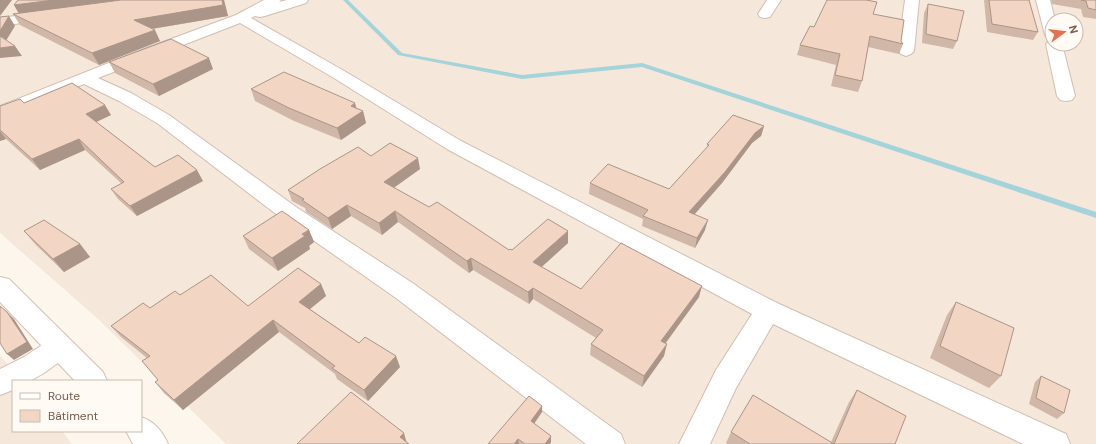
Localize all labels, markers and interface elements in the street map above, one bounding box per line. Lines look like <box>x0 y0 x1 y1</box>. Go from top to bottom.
north arrow <box>1044 12 1084 52</box>
text: N <box>1066 24 1081 35</box>
legend <box>12 380 142 432</box>
text: Route <box>48 388 80 404</box>
text: Bâtiment <box>48 408 99 424</box>

